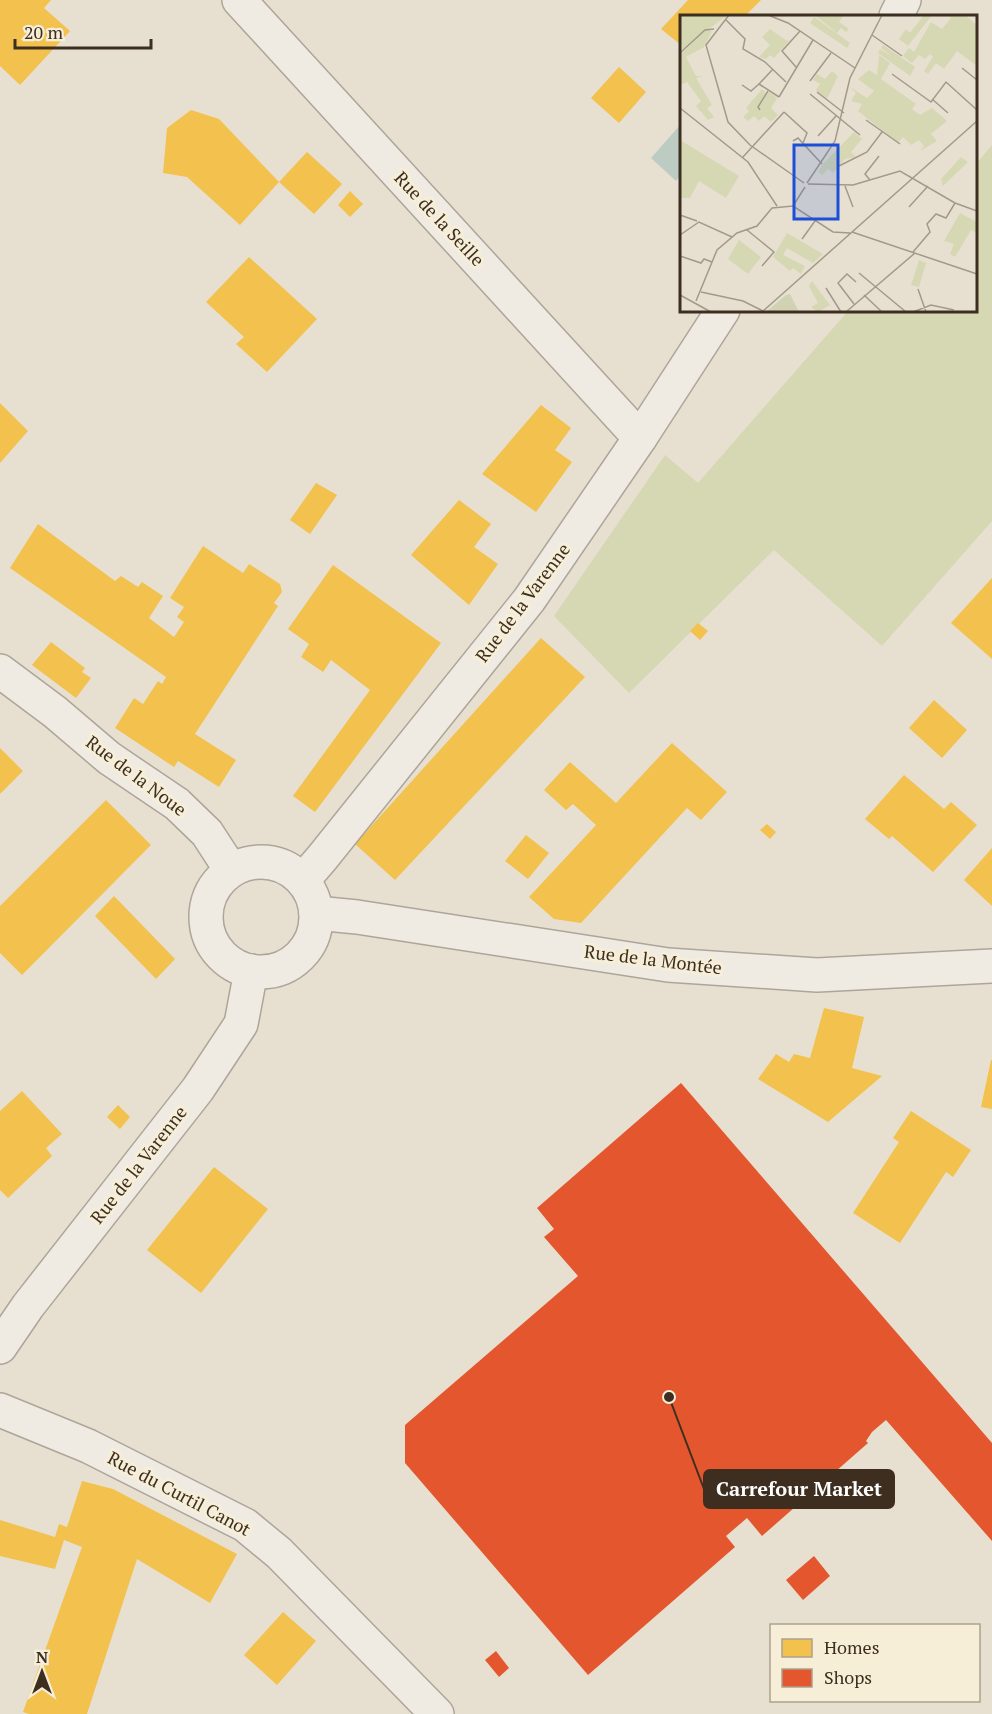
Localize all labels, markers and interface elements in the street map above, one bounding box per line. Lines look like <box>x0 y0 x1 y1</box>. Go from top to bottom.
scale bar <box>15 12 152 50</box>
inset map <box>680 15 977 312</box>
text: 20 m <box>24 20 64 44</box>
street label: Rue de la Seille <box>390 166 490 271</box>
street label: Rue de la Varenne <box>469 538 575 667</box>
street label: Rue de la Noue <box>81 729 192 821</box>
street label: Rue de la Montée <box>583 939 723 979</box>
street label: Rue de la Varenne <box>85 1101 192 1228</box>
street label: Rue du Curtil Canot <box>104 1445 255 1541</box>
callout: Carrefour Market <box>704 1470 894 1508</box>
text: Carrefour Market <box>716 1475 882 1502</box>
legend <box>770 1624 980 1702</box>
text: Homes <box>824 1635 879 1659</box>
north arrow <box>12 1642 72 1702</box>
text: N <box>36 1646 48 1668</box>
text: Shops <box>824 1665 872 1689</box>

